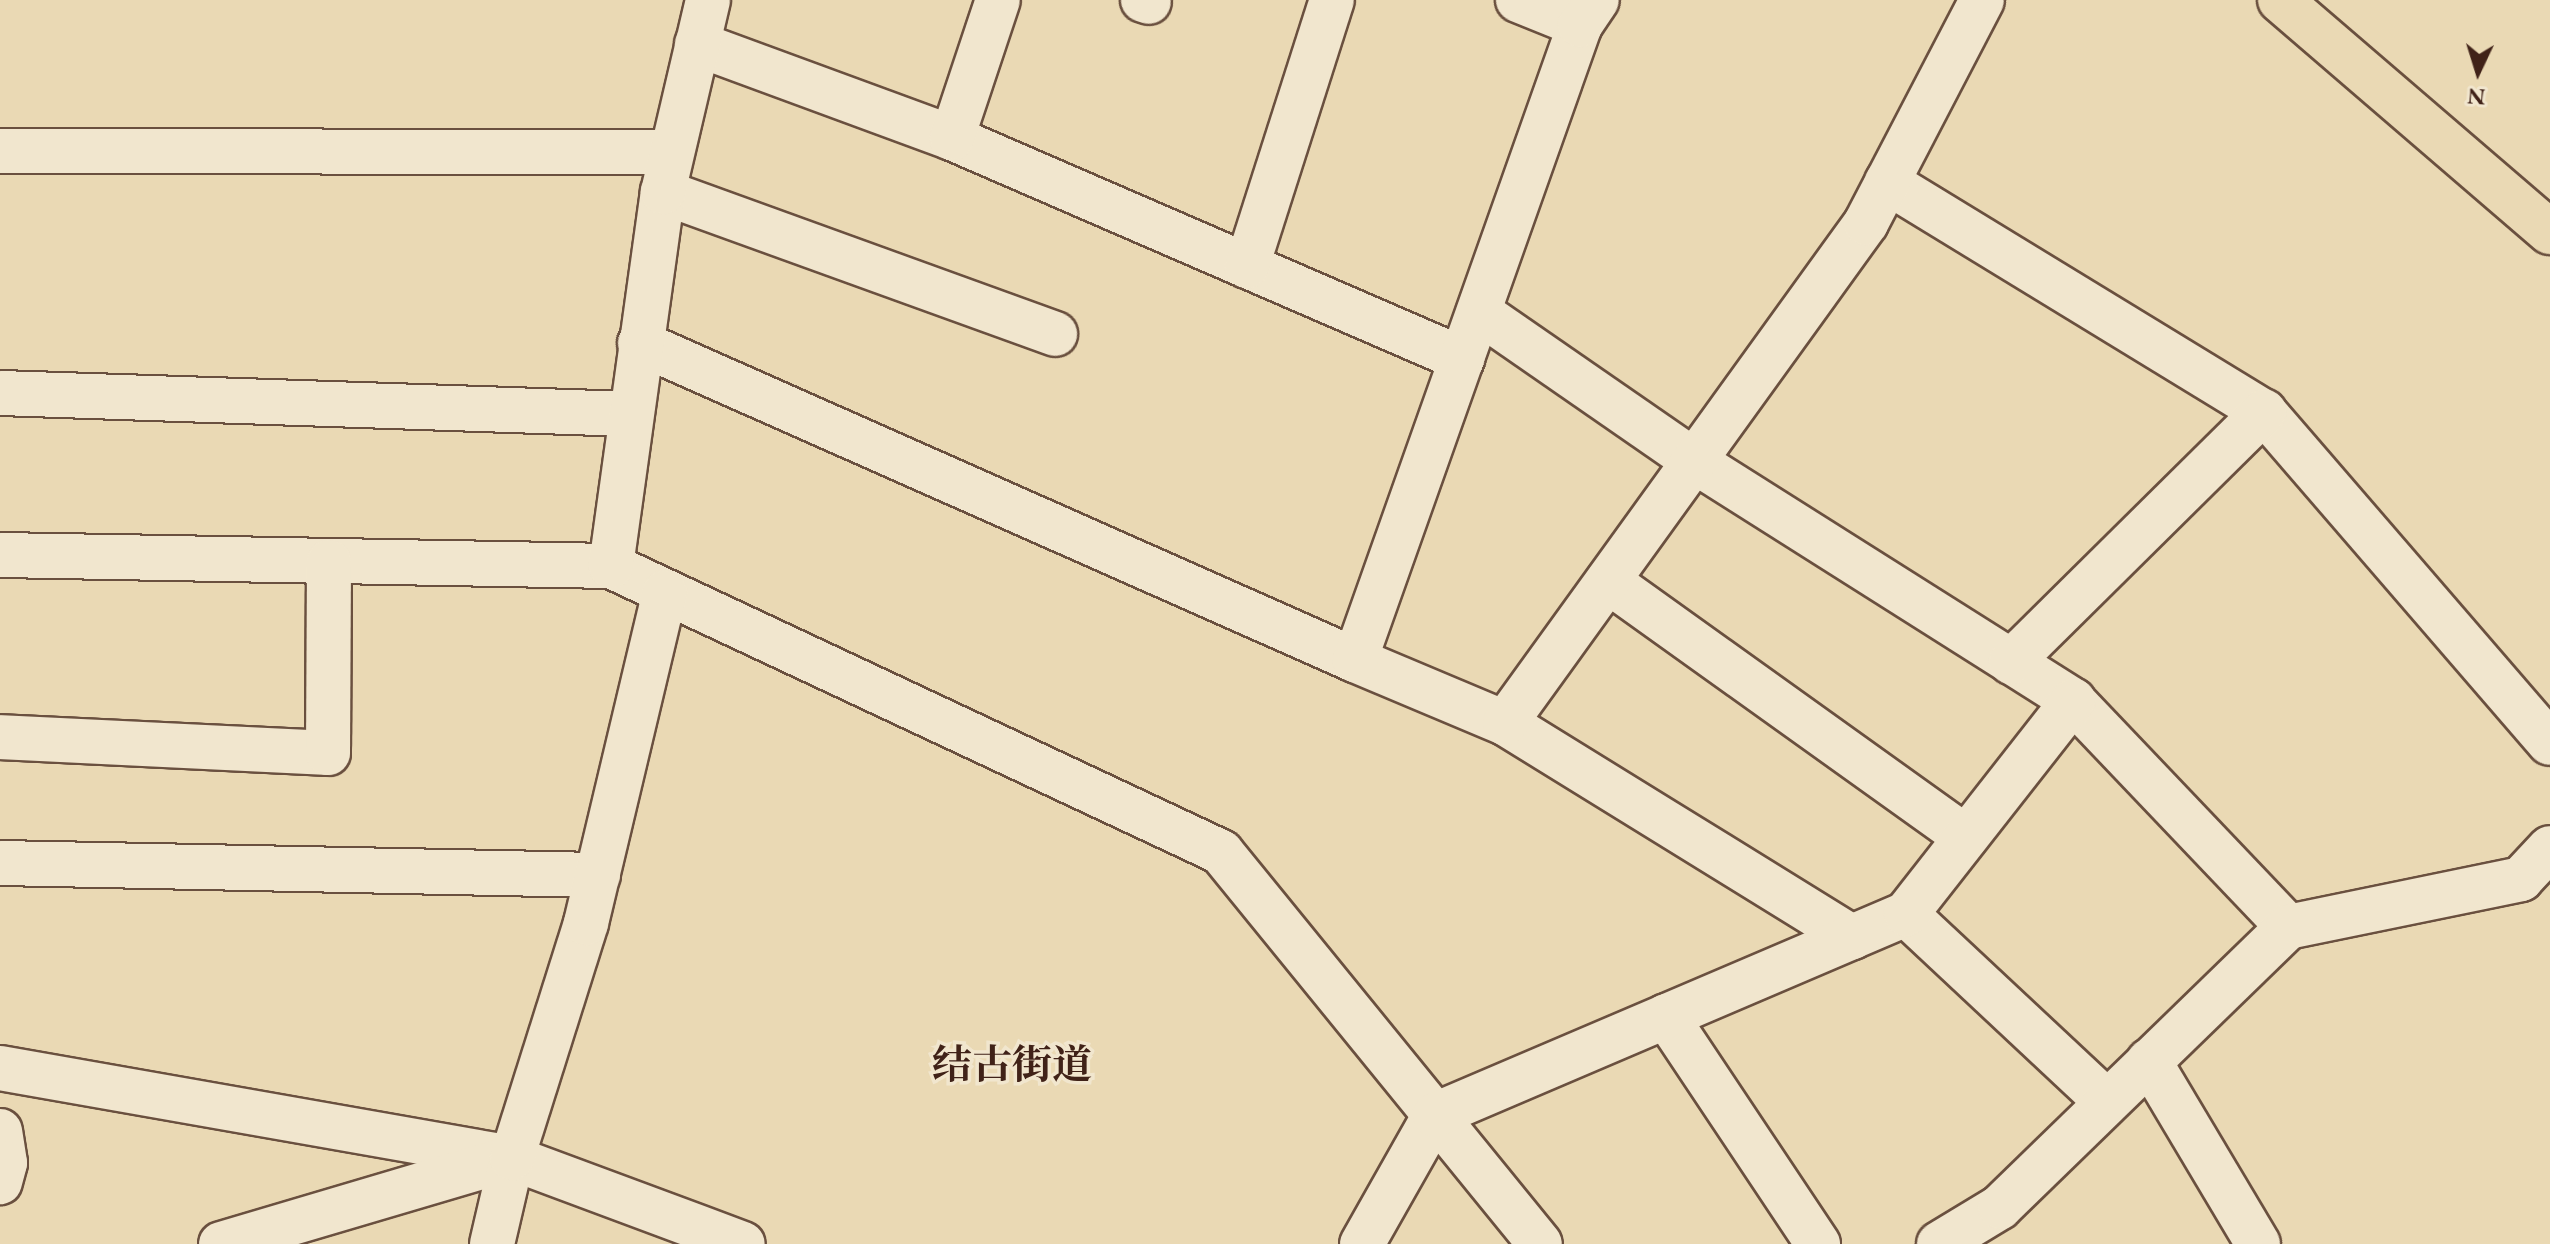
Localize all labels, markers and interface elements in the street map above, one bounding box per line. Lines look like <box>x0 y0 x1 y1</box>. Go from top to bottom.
north arrow <box>2438 32 2518 112</box>
text: N <box>2466 81 2486 112</box>
district label: 结古街道 <box>932 1040 1092 1088</box>

